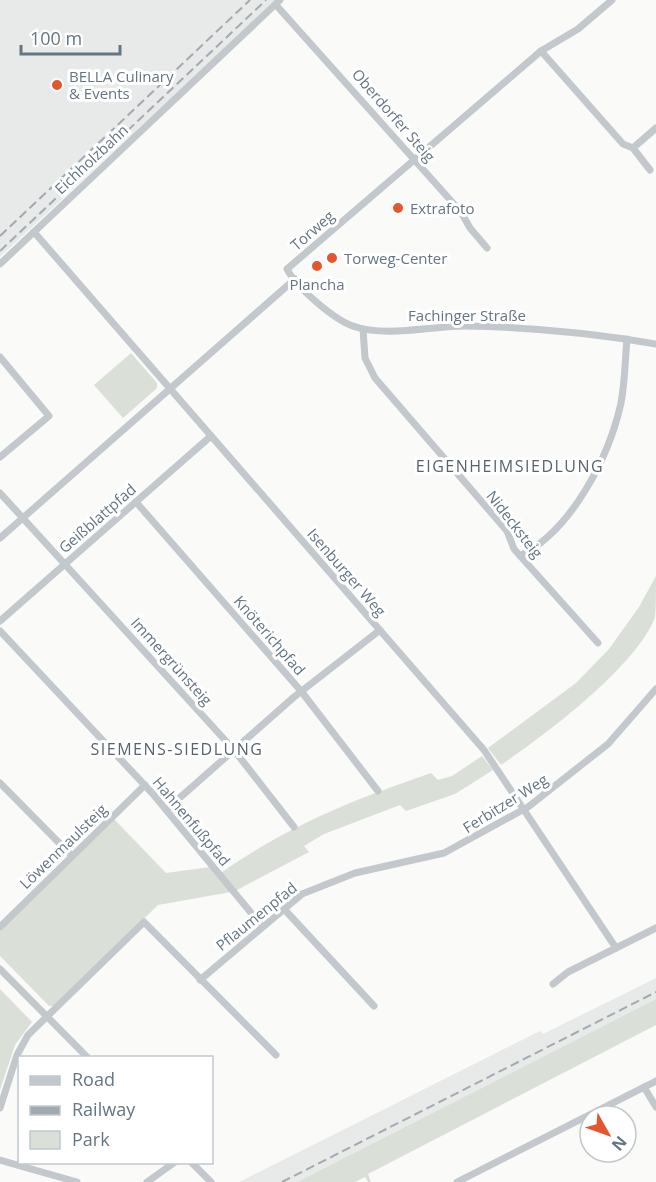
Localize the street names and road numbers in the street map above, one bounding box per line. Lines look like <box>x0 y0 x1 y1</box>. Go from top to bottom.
street label: Oberdorfer Steig <box>348 64 440 166</box>
street label: Eichholzbahn <box>50 120 132 198</box>
street label: Torweg <box>286 206 338 254</box>
street label: Fachinger Straße <box>408 305 526 325</box>
street label: Geißblattpfad <box>54 479 140 557</box>
street label: Nidecksteig <box>482 486 548 562</box>
street label: Isenburger Weg <box>303 524 391 620</box>
street label: Knöterichpfad <box>230 591 310 679</box>
street label: Immergrünsteig <box>127 613 217 709</box>
street label: Ferbitzer Weg <box>459 769 551 837</box>
street label: Hahnenfußpfad <box>149 772 235 870</box>
street label: Löwenmaulsteig <box>15 799 111 893</box>
street label: Pflaumenpfad <box>211 877 301 955</box>

